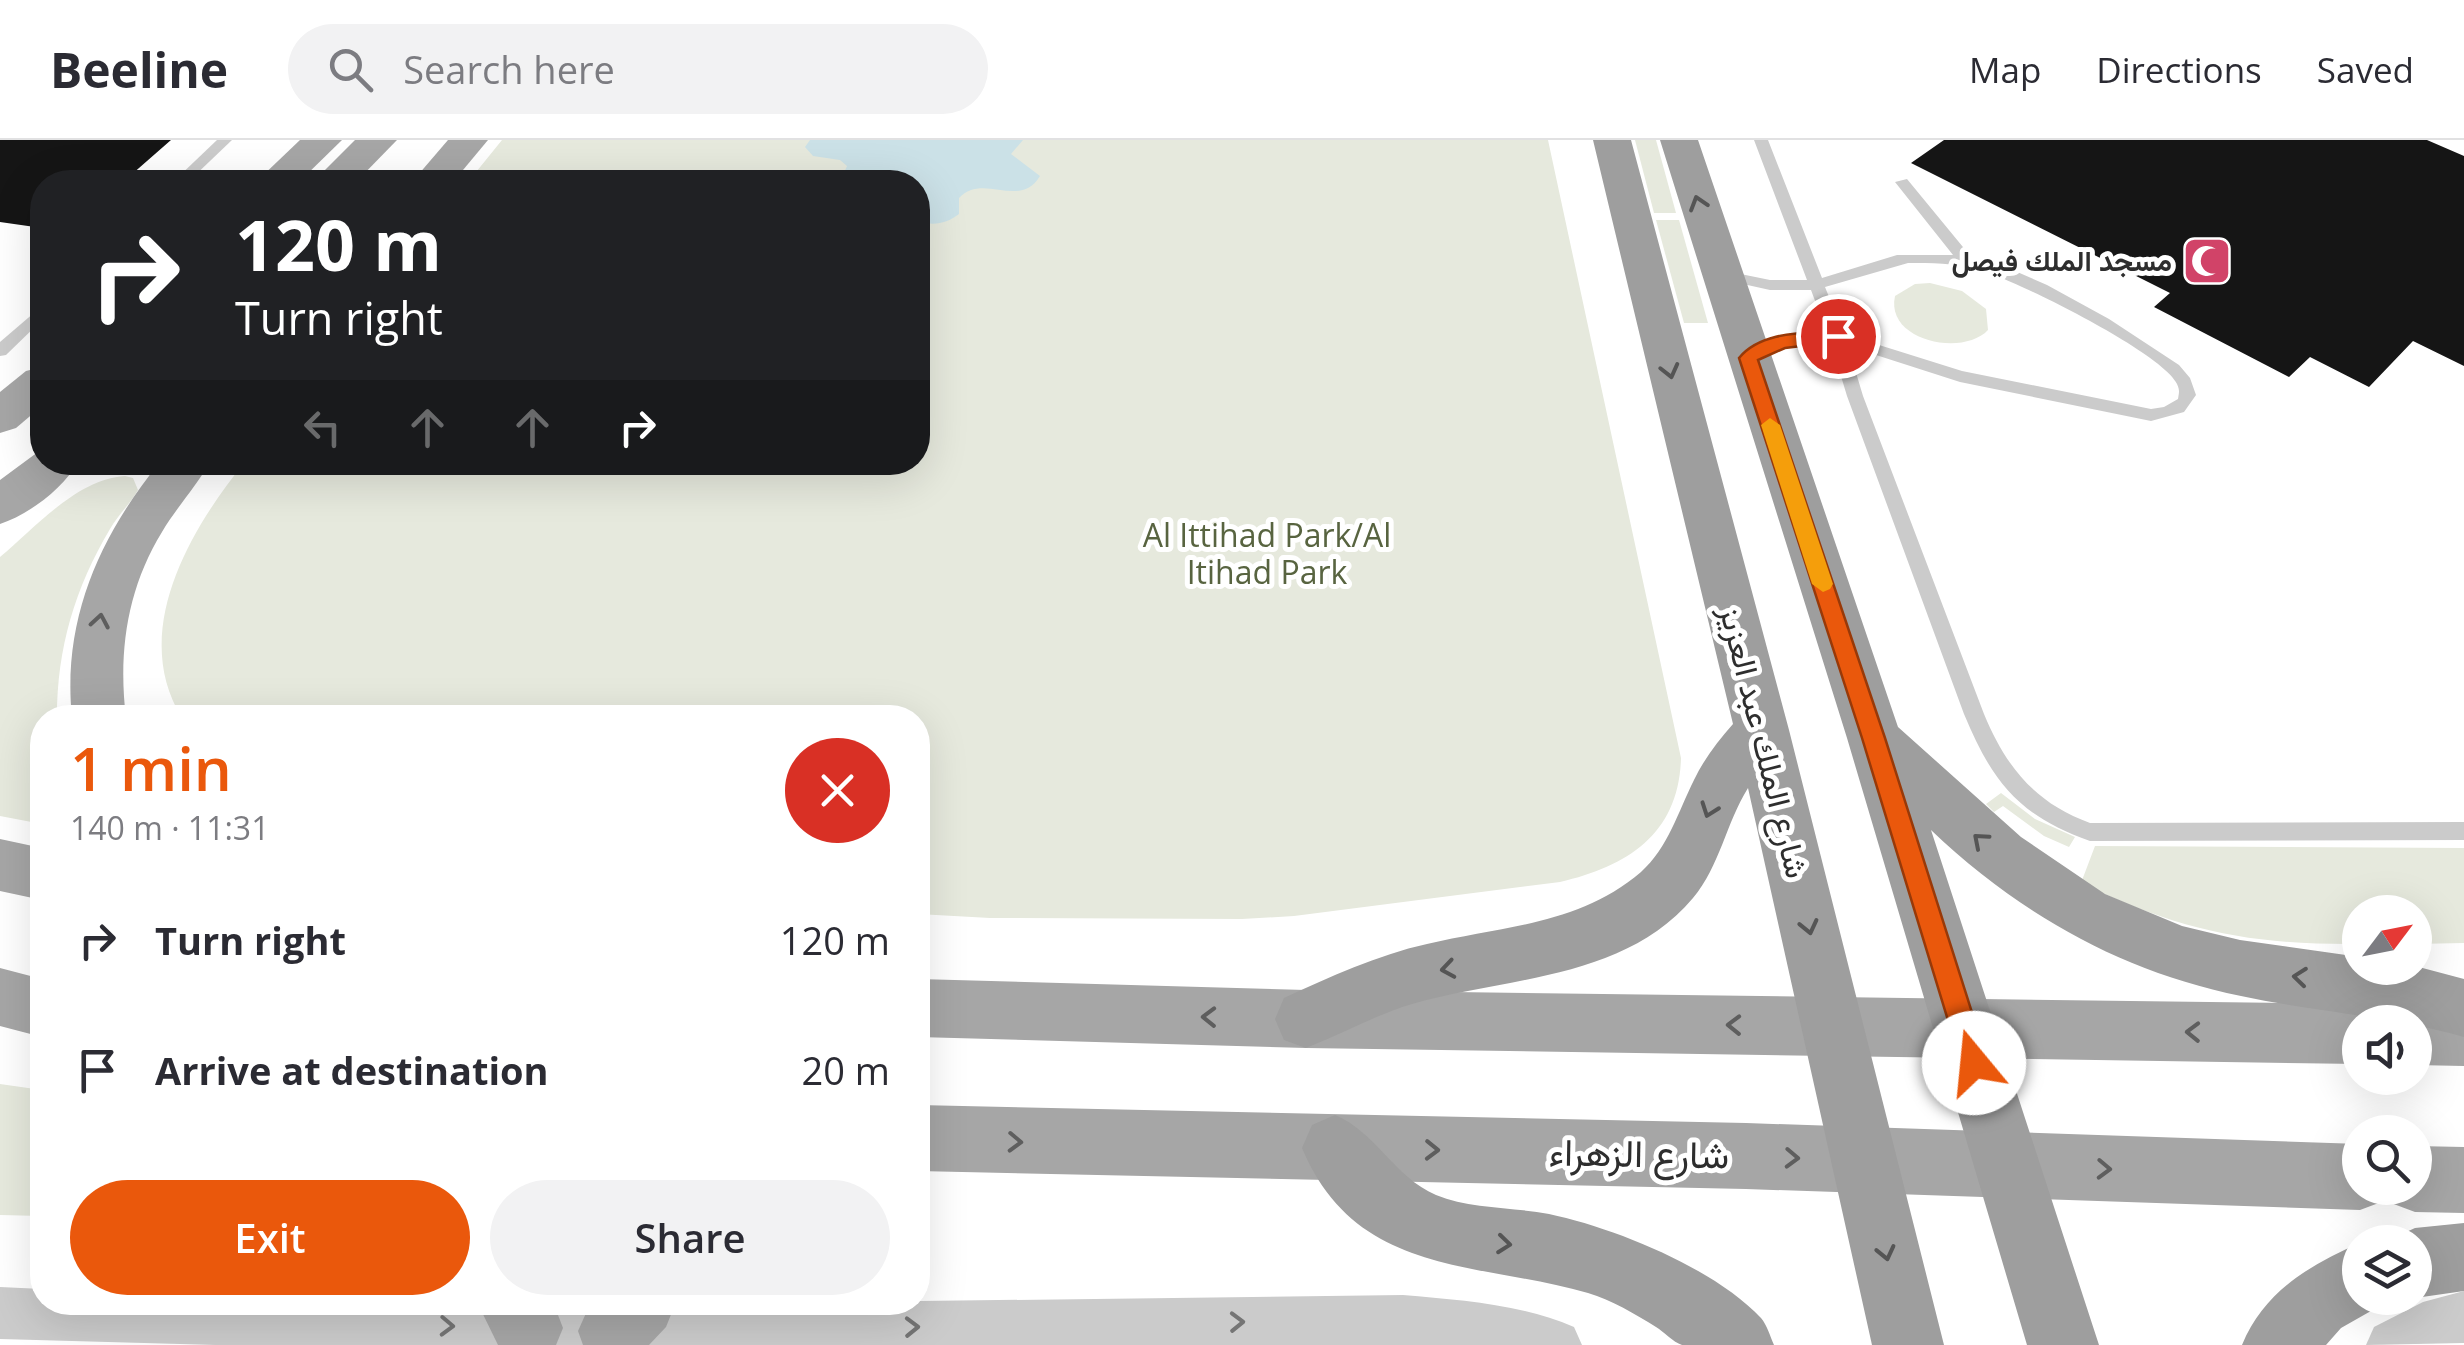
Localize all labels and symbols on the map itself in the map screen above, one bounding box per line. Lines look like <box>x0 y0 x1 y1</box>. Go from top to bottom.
one-way arrow <box>1689 195 1710 212</box>
mosque icon: مسجد الملك فيصل <box>2181 235 2233 287</box>
place label: مسجد الملك فيصل <box>1952 241 2172 279</box>
pin <box>1796 294 1881 379</box>
one-way arrow <box>1659 362 1680 379</box>
park label: Al Ittihad Park/Al Itihad Park <box>1143 513 1391 593</box>
street label: شارع الملك عبد العزيز <box>1709 600 1820 883</box>
one-way arrow <box>89 613 110 629</box>
one-way arrow <box>1700 801 1721 818</box>
one-way arrow <box>1973 834 1992 852</box>
north arrow <box>2342 895 2432 985</box>
one-way arrow <box>1797 918 1818 935</box>
one-way arrow <box>1440 957 1457 978</box>
one-way arrow <box>2292 967 2308 988</box>
one-way arrow <box>1200 1007 1216 1028</box>
position arrow <box>1922 1011 2026 1115</box>
one-way arrow <box>1726 1014 1742 1036</box>
one-way arrow <box>2184 1021 2200 1042</box>
street label: شارع الزهراء <box>1548 1124 1730 1182</box>
one-way arrow <box>1007 1132 1023 1153</box>
one-way arrow <box>1424 1140 1440 1161</box>
one-way arrow <box>1784 1147 1800 1168</box>
one-way arrow <box>2097 1158 2113 1179</box>
one-way arrow <box>1496 1233 1512 1254</box>
one-way arrow <box>1874 1244 1895 1261</box>
one-way arrow <box>1230 1311 1246 1333</box>
one-way arrow <box>440 1315 456 1336</box>
one-way arrow <box>906 1316 921 1338</box>

